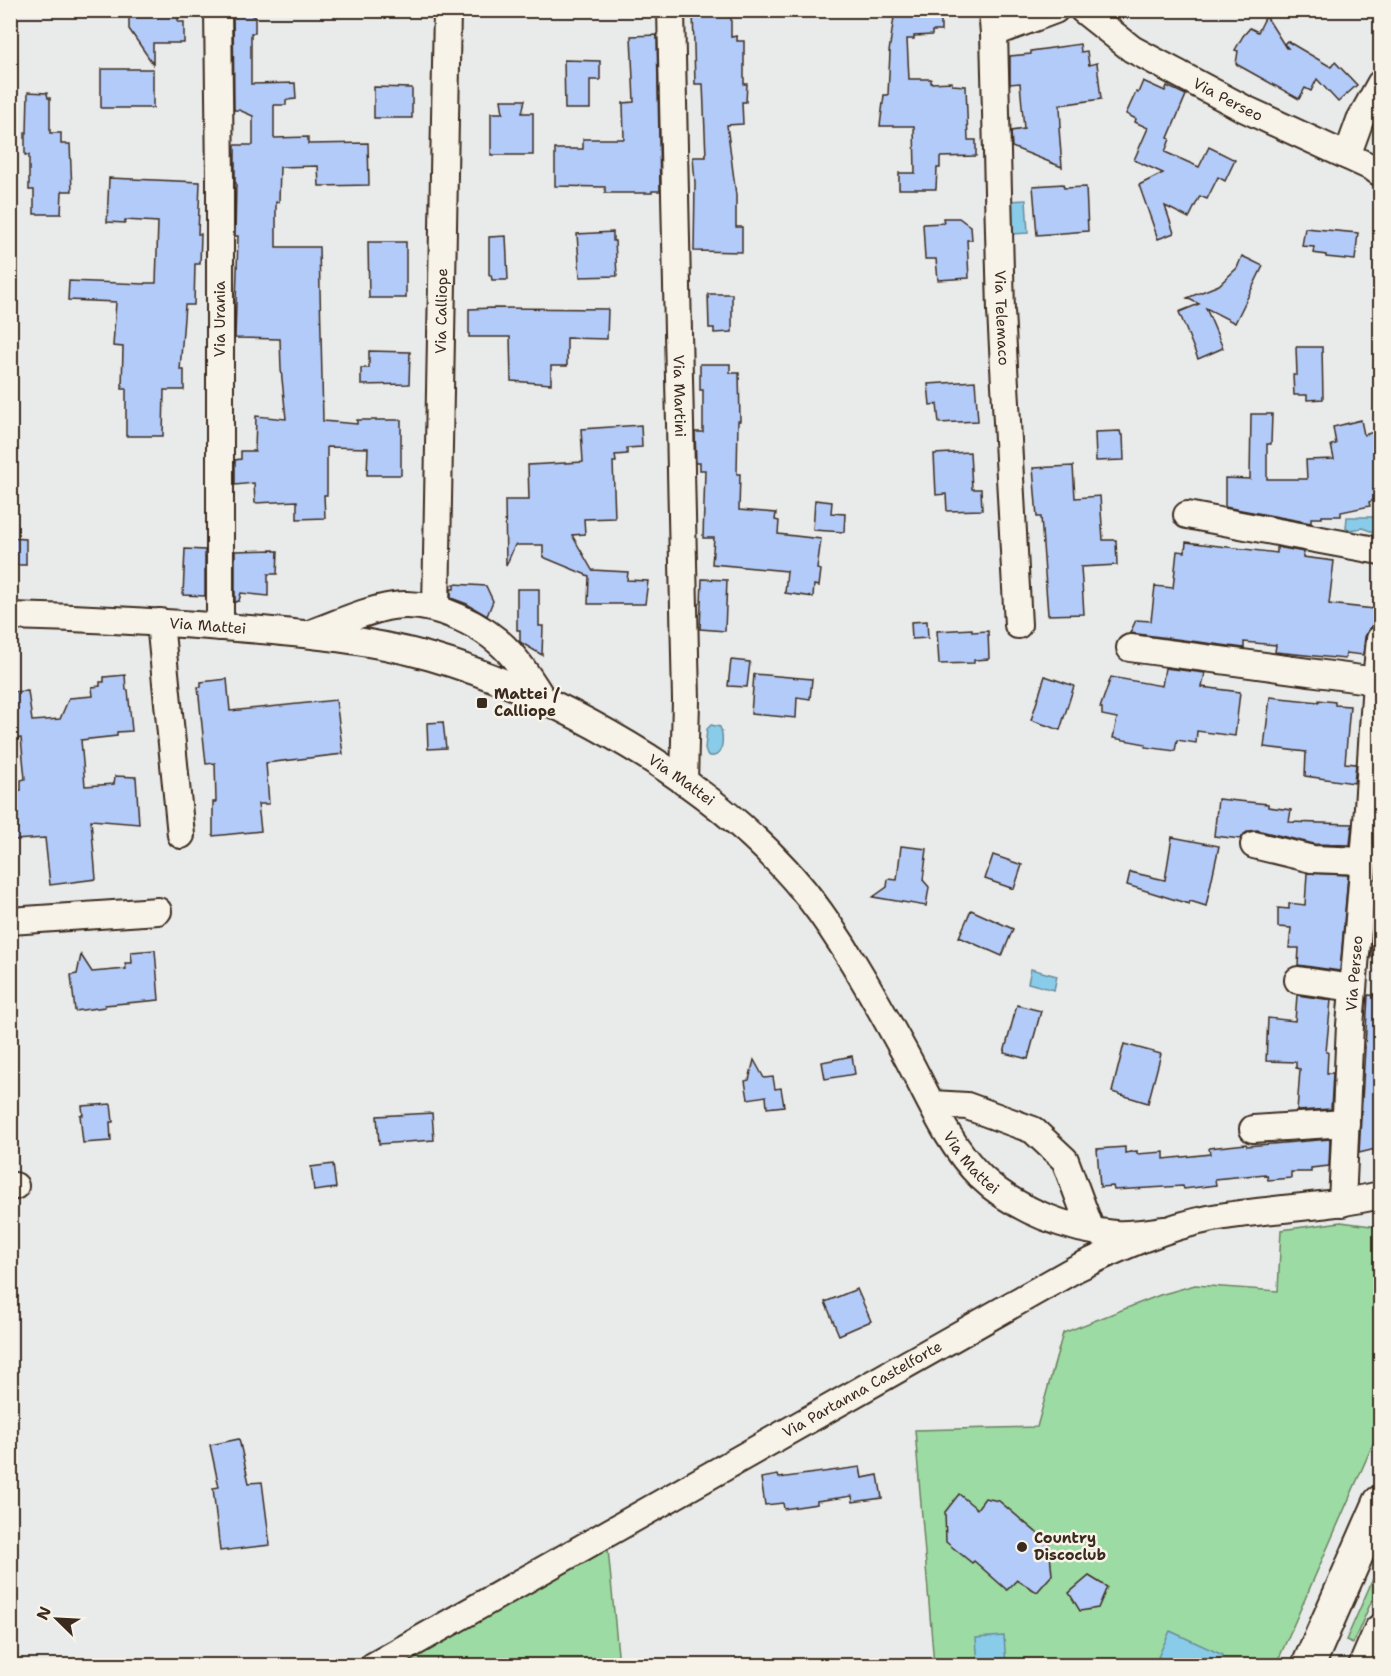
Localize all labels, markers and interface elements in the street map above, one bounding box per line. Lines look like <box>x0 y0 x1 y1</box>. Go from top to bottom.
street label: Via Perseo <box>1189 73 1266 126</box>
street label: Via Calliope <box>431 268 452 354</box>
street label: Via Telemaco <box>990 270 1014 366</box>
street label: Via Urania <box>210 280 230 357</box>
street label: Via Martini <box>668 355 690 437</box>
street label: Via Mattei <box>169 613 247 639</box>
place label: Mattei / Calliope <box>494 684 561 721</box>
marker: Mattei / Calliope <box>475 696 489 710</box>
street label: Via Mattei <box>644 750 719 810</box>
street label: Via Perseo <box>1341 935 1367 1012</box>
street label: Via Mattei <box>939 1128 1003 1199</box>
street label: Via Partanna Castelforte <box>779 1336 946 1442</box>
place label: Country Discoclub <box>1034 1528 1106 1565</box>
marker: Country Discoclub <box>1015 1540 1029 1554</box>
north arrow <box>27 1589 87 1649</box>
text: N <box>32 1603 56 1623</box>

